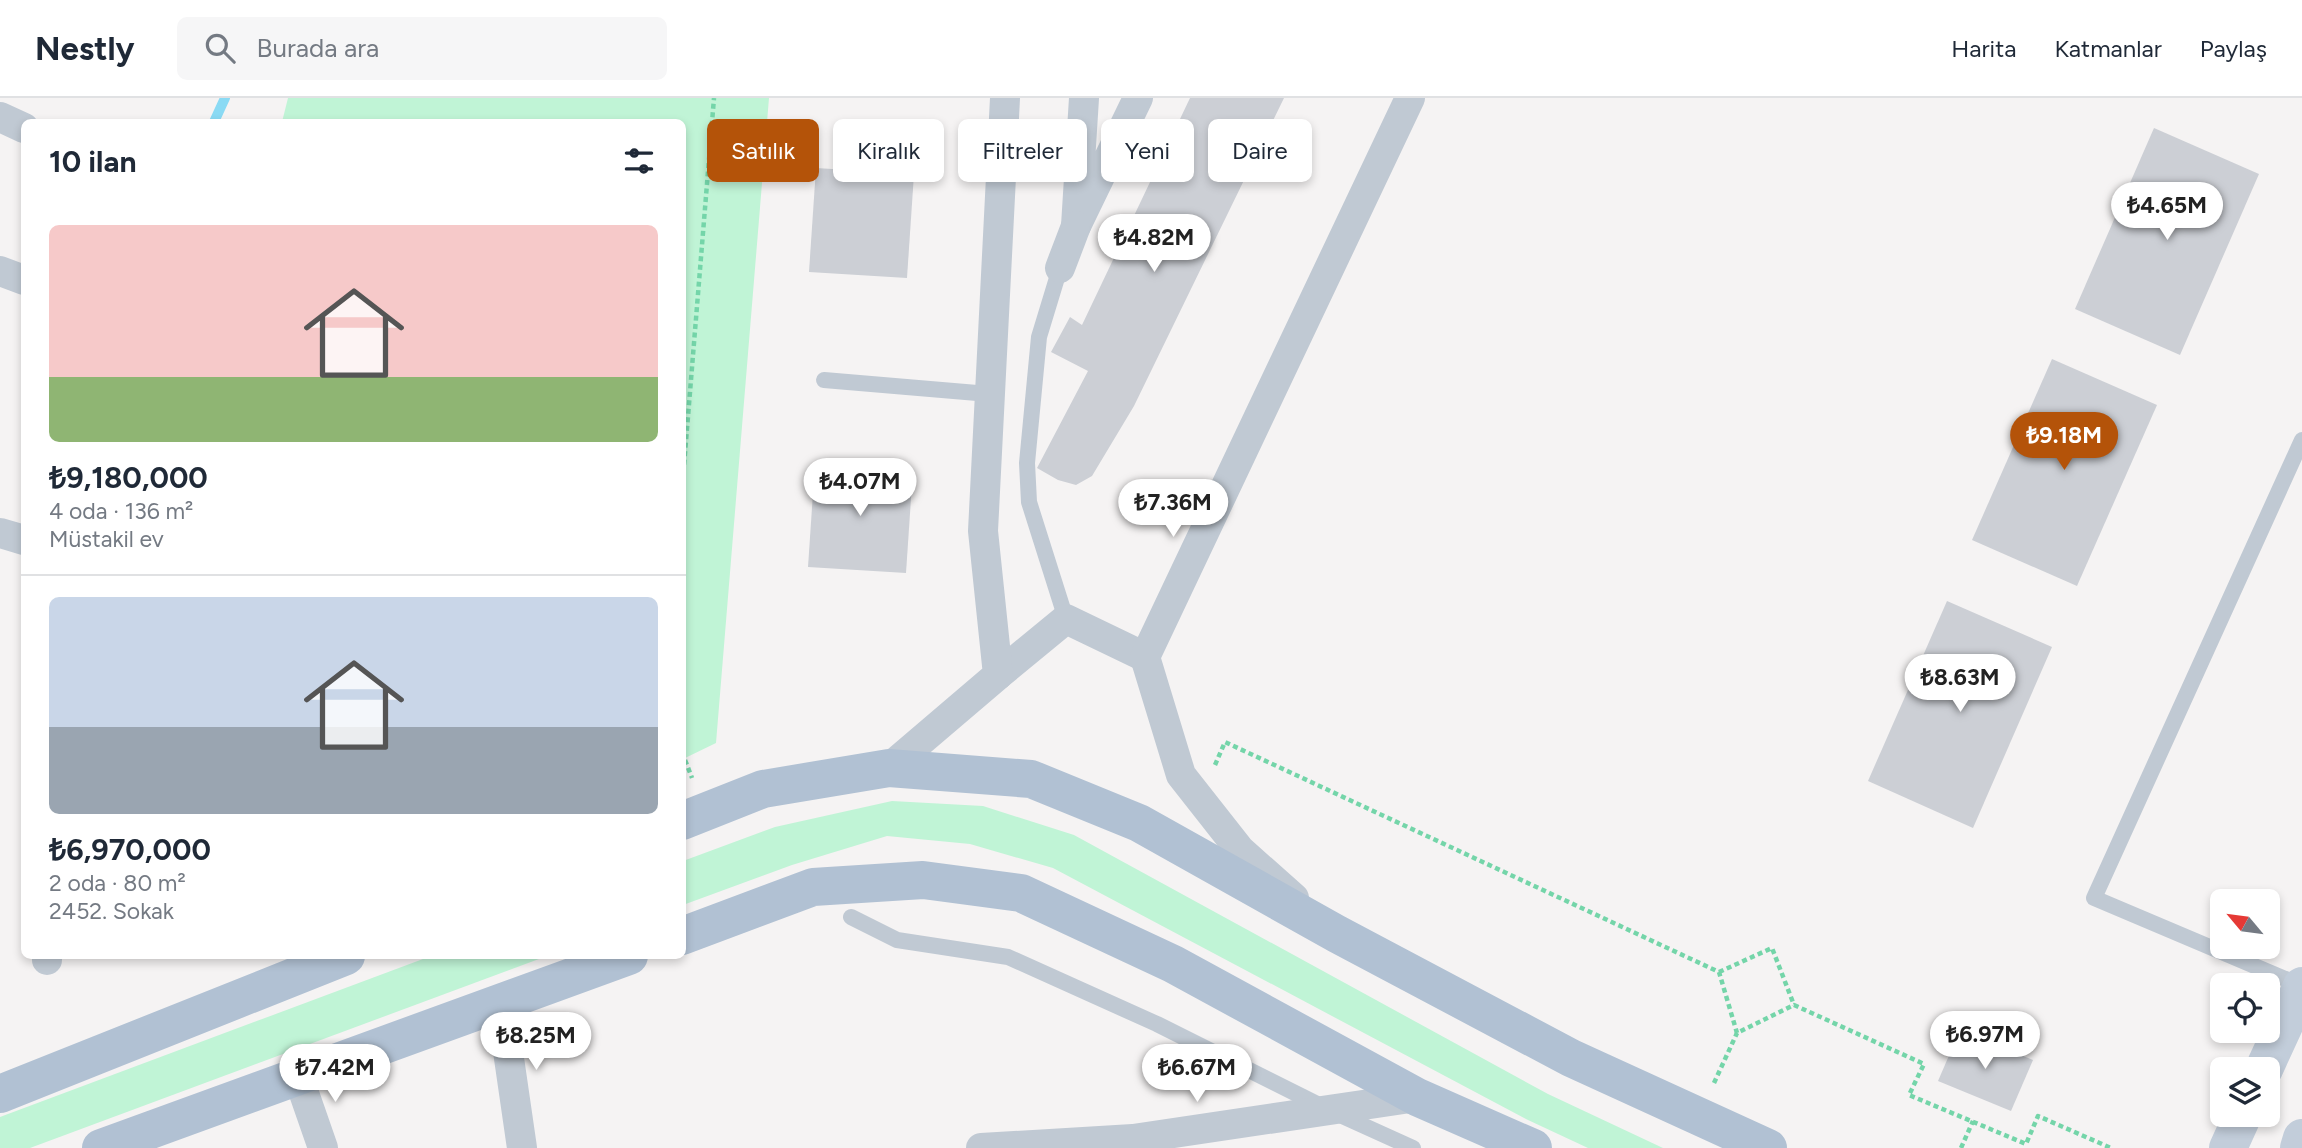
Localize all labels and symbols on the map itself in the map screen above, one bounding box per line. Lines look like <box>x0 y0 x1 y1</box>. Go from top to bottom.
pin: ₺4.65M <box>2110 183 2224 242</box>
pin: ₺4.82M <box>1097 214 1211 274</box>
pin: ₺9.18M <box>2007 412 2121 472</box>
pin: ₺4.07M <box>803 458 917 518</box>
pin: ₺7.36M <box>1116 480 1230 539</box>
pin: ₺8.63M <box>1903 654 2017 714</box>
north arrow <box>2210 889 2280 959</box>
pin: ₺8.25M <box>479 1012 593 1072</box>
pin: ₺6.97M <box>1928 1012 2042 1071</box>
pin: ₺7.42M <box>278 1044 392 1104</box>
pin: ₺6.67M <box>1140 1044 1254 1104</box>

